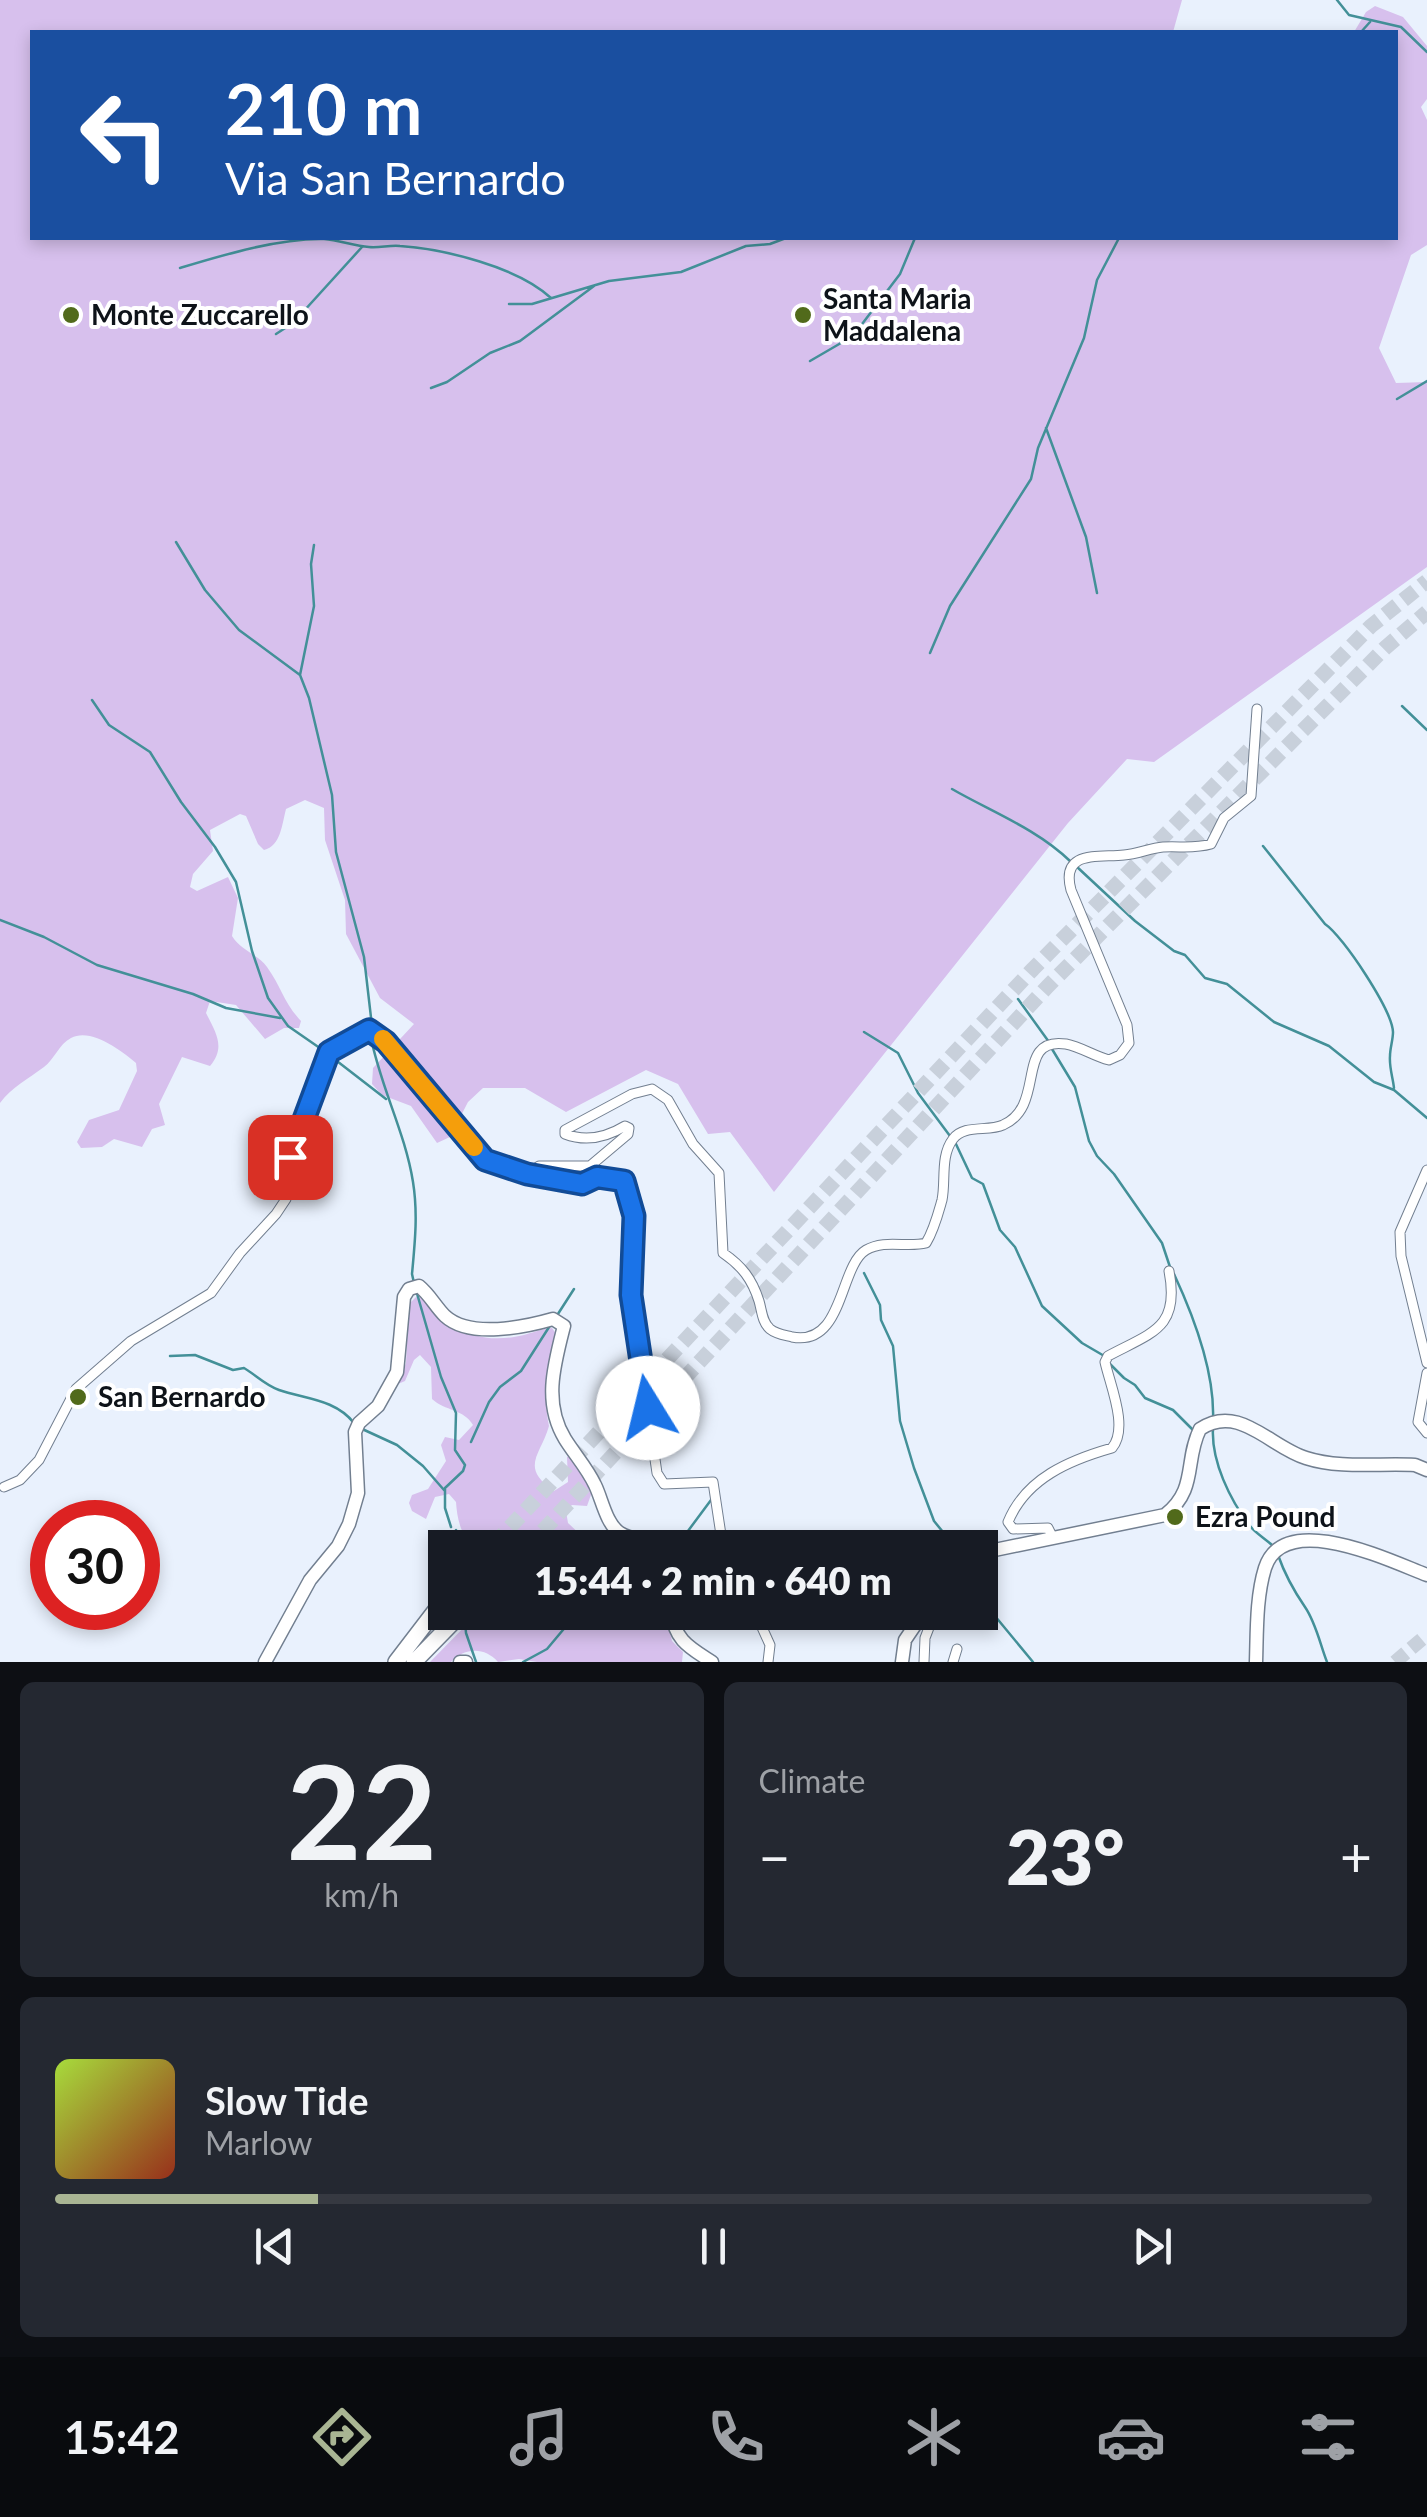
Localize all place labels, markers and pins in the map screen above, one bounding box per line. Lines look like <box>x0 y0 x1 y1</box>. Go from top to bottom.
place label: Santa Maria Maddalena <box>823 281 971 347</box>
place label: Monte Zuccarello <box>91 297 309 331</box>
marker: Monte Zuccarello <box>60 304 82 326</box>
marker: Santa Maria Maddalena <box>792 304 814 326</box>
pin <box>248 1115 333 1200</box>
place label: San Bernardo <box>98 1379 266 1413</box>
marker: San Bernardo <box>67 1386 89 1408</box>
place label: Ezra Pound <box>1195 1499 1335 1533</box>
marker: Ezra Pound <box>1164 1506 1186 1528</box>

